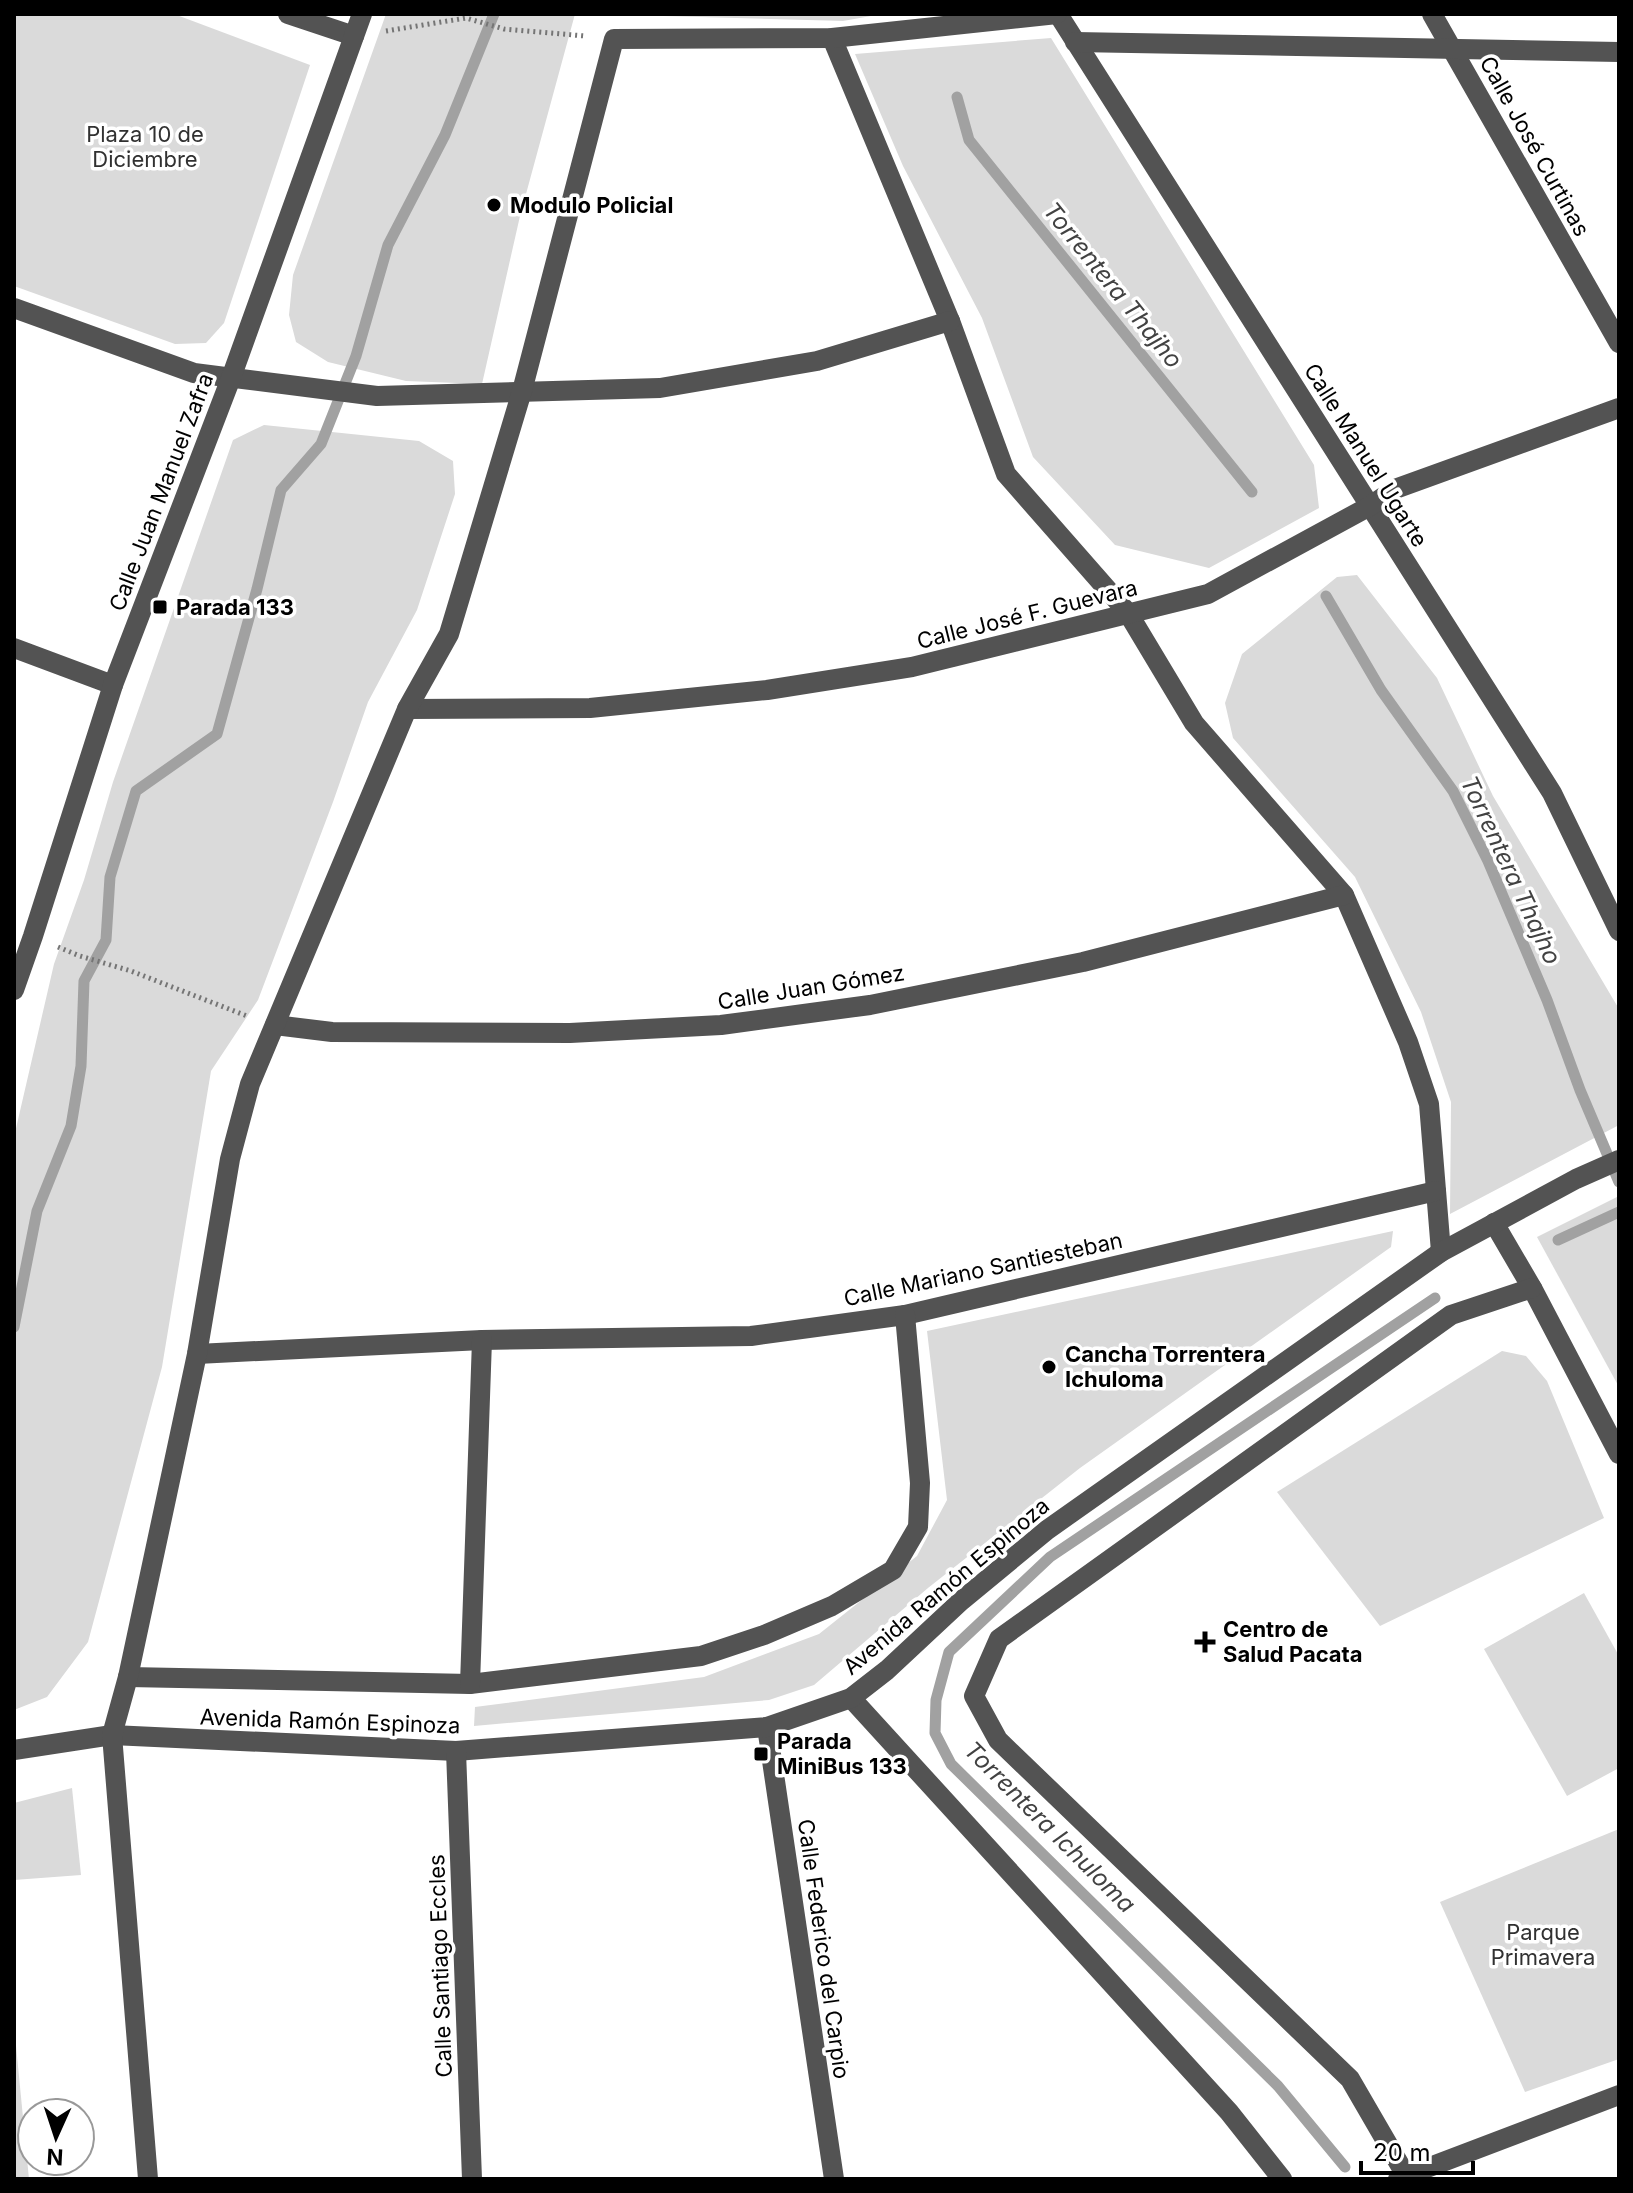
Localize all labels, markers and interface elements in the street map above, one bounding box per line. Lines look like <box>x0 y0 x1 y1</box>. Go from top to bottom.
street label: Calle José Curtinas <box>1475 52 1595 240</box>
park label: Plaza 10 de Diciembre <box>86 121 204 172</box>
place label: Modulo Policial <box>510 192 673 218</box>
marker: Modulo Policial <box>485 196 503 214</box>
water label: Torrentera Thajho <box>1037 196 1189 374</box>
street label: Calle Manuel Ugarte <box>1299 359 1433 551</box>
street label: Calle Juan Manuel Zafra <box>104 369 218 615</box>
street label: Calle José F. Guevara <box>914 574 1140 654</box>
place label: Parada 133 <box>176 594 294 620</box>
marker: Parada 133 <box>151 598 169 616</box>
water label: Torrentera Thajho <box>1455 771 1567 969</box>
street label: Calle Juan Gómez <box>716 959 906 1015</box>
street label: Calle Mariano Santiesteban <box>841 1227 1125 1311</box>
place label: Cancha Torrentera Ichuloma <box>1065 1341 1266 1392</box>
marker: Cancha Torrentera Ichuloma <box>1040 1358 1058 1376</box>
street label: Avenida Ramón Espinoza <box>838 1492 1054 1680</box>
place label: Centro de Salud Pacata <box>1223 1616 1363 1667</box>
marker: Centro de Salud Pacata <box>1194 1631 1216 1653</box>
street label: Avenida Ramón Espinoza <box>199 1703 461 1739</box>
place label: Parada MiniBus 133 <box>777 1728 907 1779</box>
water label: Torrentera Ichuloma <box>958 1735 1142 1919</box>
marker: Parada MiniBus 133 <box>752 1745 770 1763</box>
street label: Calle Federico del Carpio <box>793 1817 855 2081</box>
street label: Calle Santiago Eccles <box>423 1854 457 2078</box>
park label: Parque Primavera <box>1491 1919 1595 1970</box>
north arrow <box>16 2097 96 2177</box>
scale bar <box>1361 2125 1473 2175</box>
text: 20 m <box>1373 2138 1431 2167</box>
text: N <box>46 2144 64 2170</box>

